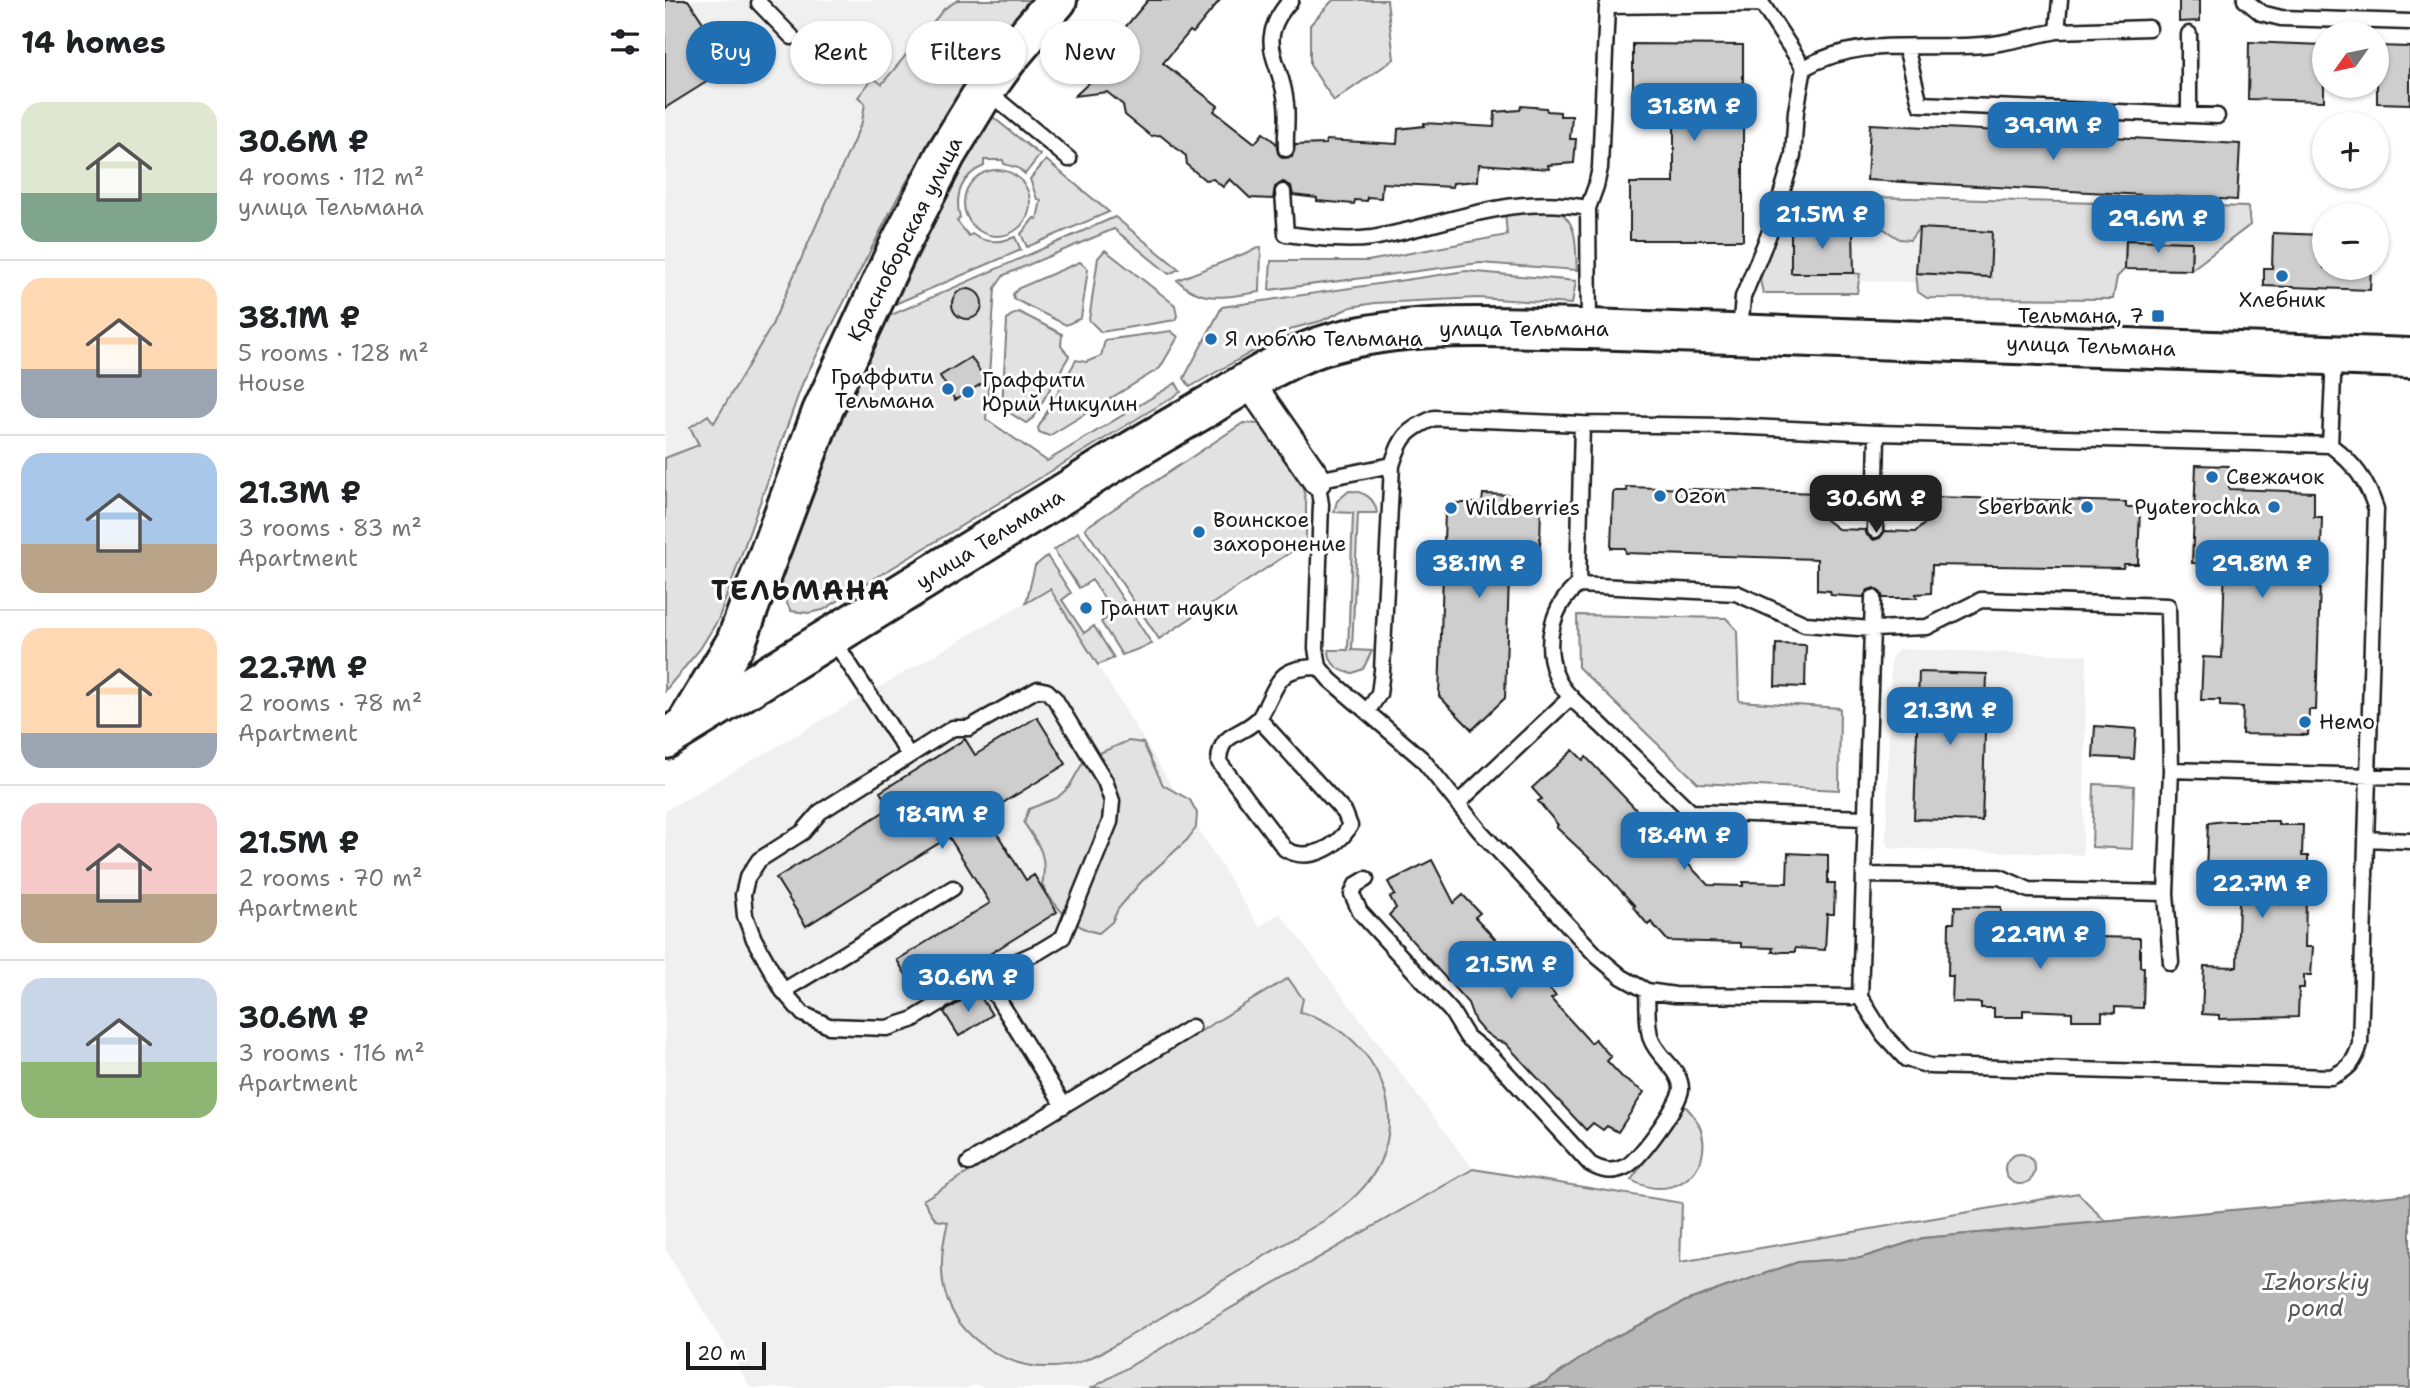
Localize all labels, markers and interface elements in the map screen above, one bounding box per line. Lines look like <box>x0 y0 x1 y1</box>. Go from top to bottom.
chip: Buy <box>686 21 776 84</box>
chip: Rent <box>790 21 892 84</box>
chip: Filters <box>906 21 1026 84</box>
chip: New <box>1040 21 1140 84</box>
north arrow <box>2312 21 2389 98</box>
map controls <box>2312 21 2389 280</box>
text: 14 homes <box>21 22 166 63</box>
icon: filters <box>606 23 644 61</box>
pin: 31.8M ₽ <box>1629 83 1759 143</box>
text: 31.8M ₽ <box>1647 91 1741 121</box>
pin: 39.9M ₽ <box>1988 102 2118 162</box>
text: 39.9M ₽ <box>2004 110 2102 140</box>
button: + <box>2312 112 2389 189</box>
text: 30.6M ₽ <box>238 121 369 162</box>
icon: home <box>77 130 161 214</box>
street label: Красноборская улица <box>841 132 969 346</box>
text: 4 rooms · 112 m² <box>238 162 424 192</box>
pin: 21.5M ₽ <box>1757 191 1887 251</box>
text: улица Тельмана <box>238 192 424 222</box>
pin: 29.6M ₽ <box>2093 196 2223 255</box>
text: 21.5M ₽ <box>1775 199 1869 229</box>
text: 29.6M ₽ <box>2108 203 2208 233</box>
button: − <box>2312 203 2389 280</box>
marker: Хлебник <box>2274 268 2290 284</box>
place label: Хлебник <box>2239 286 2325 314</box>
text: 38.1M ₽ <box>238 297 360 338</box>
place label: Тельмана, 7 <box>2018 302 2144 330</box>
icon: home <box>77 306 161 390</box>
marker: Тельмана, 7 <box>2150 308 2166 324</box>
street label: улица Тельмана <box>1439 315 1609 343</box>
place label: Я люблю Тельмана <box>1225 325 1423 353</box>
street label: улица Тельмана <box>2006 329 2176 363</box>
marker: Я люблю Тельмана <box>1203 331 1219 347</box>
text: 5 rooms · 128 m² <box>238 338 429 368</box>
place label: Граффити Тельмана <box>831 363 934 415</box>
place label: Граффити Юрий Никулин <box>982 366 1138 418</box>
text: House <box>238 368 306 398</box>
marker: Граффити Тельмана <box>940 381 956 397</box>
marker: Граффити Юрий Никулин <box>960 384 976 400</box>
place label: Свежачок <box>2226 463 2325 491</box>
marker: Свежачок <box>2204 469 2220 485</box>
text: 21.3M ₽ <box>238 472 361 513</box>
pin: 30.6M ₽ <box>1811 476 1941 535</box>
icon: home <box>77 481 161 565</box>
street label: улица Тельмана <box>911 482 1069 596</box>
place label: Ozon <box>1674 482 1726 510</box>
text: 30.6M ₽ <box>1826 483 1926 513</box>
marker: Ozon <box>1652 488 1668 504</box>
place label: Sberbank <box>1978 493 2073 521</box>
place label: Pyaterochka <box>2134 493 2260 521</box>
place label: Wildberries <box>1465 494 1580 522</box>
marker: Sberbank <box>2079 499 2095 515</box>
marker: Pyaterochka <box>2266 499 2282 515</box>
marker: Wildberries <box>1443 500 1459 516</box>
place label: Воинское захоронение <box>1213 506 1346 558</box>
text: 3 rooms · 83 m² <box>238 513 422 543</box>
marker: Воинское захоронение <box>1191 524 1207 540</box>
pin: 38.1M ₽ <box>1414 540 1544 600</box>
pin: 29.8M ₽ <box>2197 540 2327 600</box>
text: Apartment <box>238 543 358 573</box>
text: 38.1M ₽ <box>1432 548 1526 578</box>
text: 29.8M ₽ <box>2212 548 2312 578</box>
district label: ТЕЛЬМАНА <box>711 571 891 609</box>
place label: Гранит науки <box>1100 594 1238 622</box>
marker: Гранит науки <box>1078 600 1094 616</box>
text: 22.7M ₽ <box>238 647 368 688</box>
icon: home <box>77 656 161 740</box>
text: 2 rooms · 78 m² <box>238 688 422 718</box>
pin: 21.3M ₽ <box>1885 688 2015 747</box>
text: 21.3M ₽ <box>1903 695 1997 725</box>
place label: Немо <box>2319 708 2375 736</box>
marker: Немо <box>2297 714 2313 730</box>
text: Apartment <box>238 718 358 748</box>
pin: 18.9M ₽ <box>877 792 1007 851</box>
text: 18.9M ₽ <box>895 799 989 829</box>
pin: 18.4M ₽ <box>1619 812 1749 872</box>
text: 18.4M ₽ <box>1637 820 1731 850</box>
text: 21.5M ₽ <box>238 822 359 863</box>
icon: home <box>77 831 161 915</box>
pin: 22.7M ₽ <box>2197 860 2327 920</box>
text: 2 rooms · 70 m² <box>238 863 423 893</box>
text: 22.7M ₽ <box>2212 868 2312 898</box>
text: Apartment <box>238 893 358 923</box>
pin: 22.9M ₽ <box>1975 912 2105 971</box>
text: 22.9M ₽ <box>1990 919 2090 949</box>
pin: 21.5M ₽ <box>1446 942 1576 1001</box>
text: 21.5M ₽ <box>1464 949 1558 979</box>
pin: 30.6M ₽ <box>903 954 1033 1014</box>
text: 30.6M ₽ <box>918 962 1018 992</box>
text: 30.6M ₽ <box>238 997 369 1038</box>
icon: home <box>77 1006 161 1090</box>
text: 3 rooms · 116 m² <box>238 1038 425 1068</box>
text: Apartment <box>238 1068 358 1098</box>
water label: Izhorskiy pond <box>2261 1267 2370 1323</box>
scale bar <box>686 1339 767 1371</box>
text: 20 m <box>697 1341 746 1366</box>

